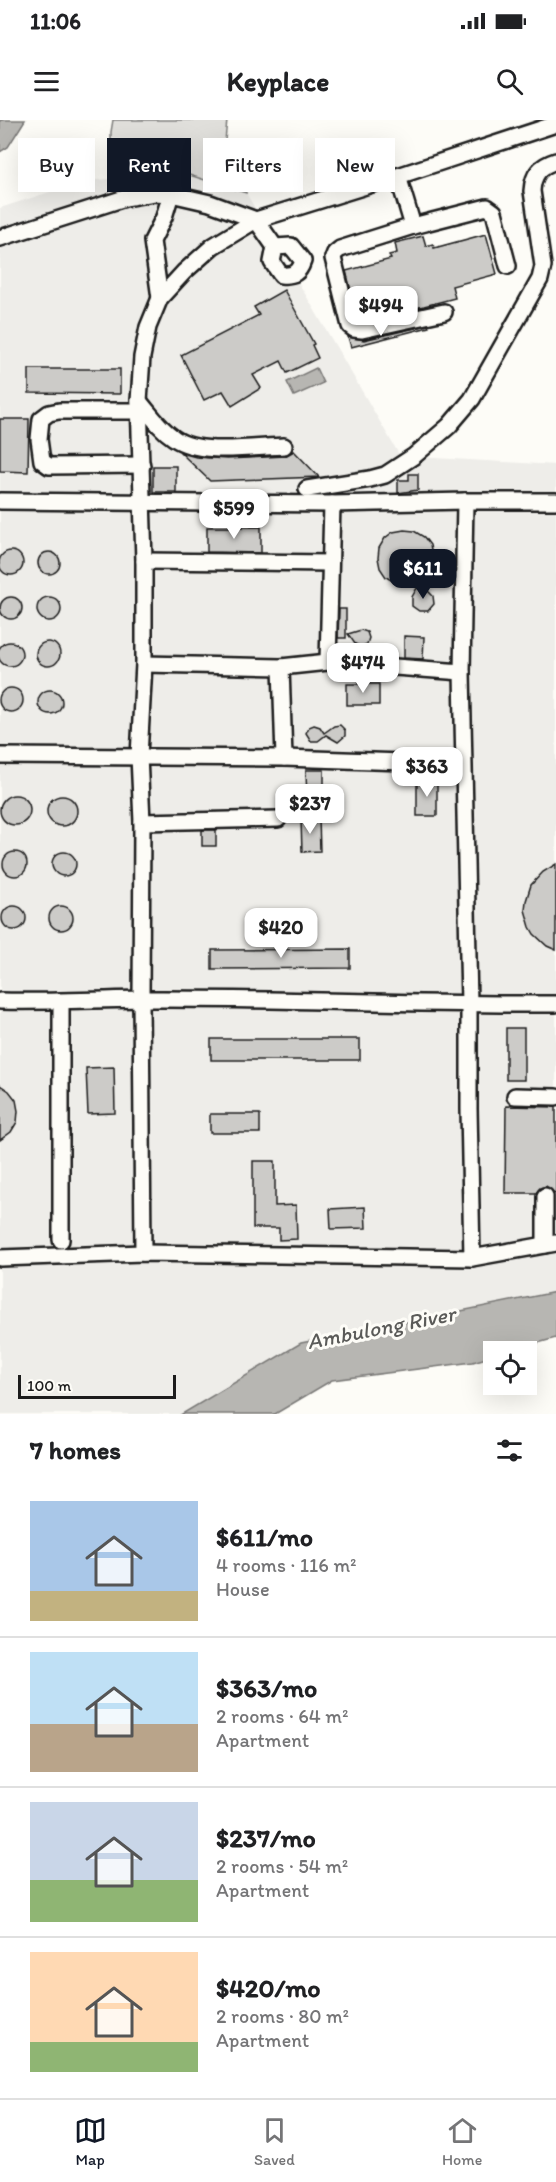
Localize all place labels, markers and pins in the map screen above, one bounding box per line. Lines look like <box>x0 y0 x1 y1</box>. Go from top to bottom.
pin: $494 <box>345 286 417 337</box>
pin: $599 <box>198 489 270 540</box>
pin: $611 <box>387 549 459 600</box>
pin: $474 <box>327 643 399 694</box>
pin: $363 <box>391 747 463 798</box>
pin: $237 <box>274 784 346 835</box>
pin: $420 <box>245 908 317 959</box>

